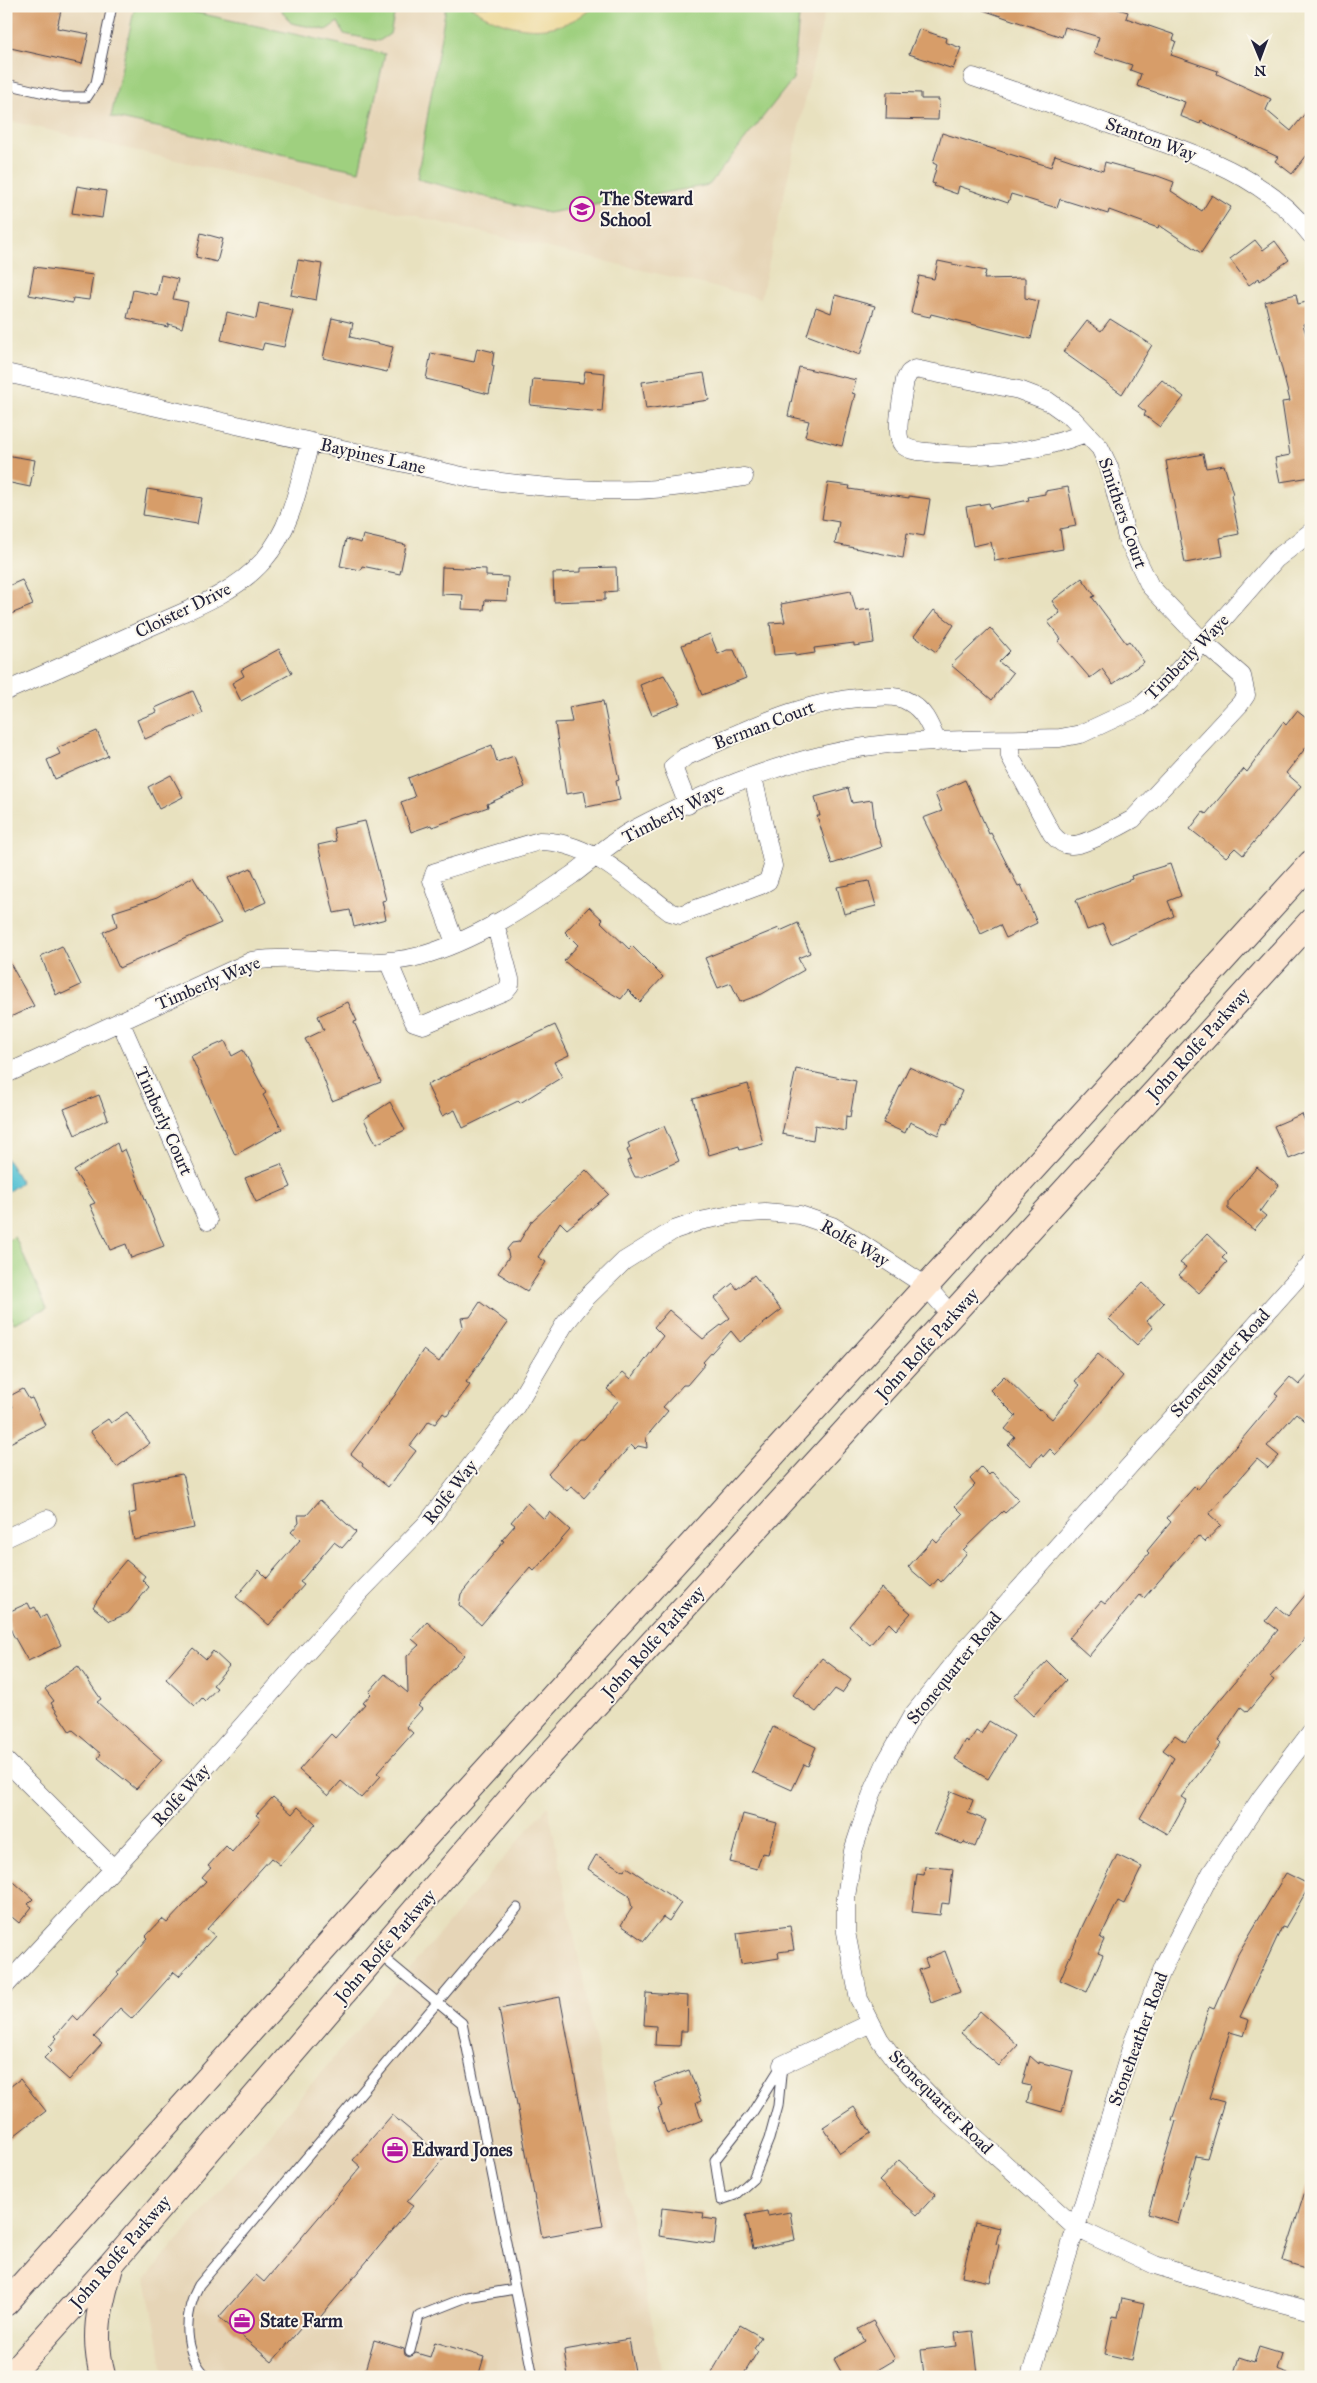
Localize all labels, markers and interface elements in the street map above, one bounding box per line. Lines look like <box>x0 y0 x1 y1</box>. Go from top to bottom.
north arrow <box>1234 32 1284 82</box>
text: N <box>1254 62 1266 79</box>
street label: Stanton Way <box>1102 112 1200 166</box>
place label: The Steward School <box>599 188 694 231</box>
school or university icon: The Steward School <box>569 196 595 222</box>
street label: Baypines Lane <box>318 433 428 479</box>
street label: Smithers Court <box>1094 455 1152 572</box>
street label: Cloister Drive <box>131 577 235 643</box>
street label: Timberly Waye <box>1140 609 1234 705</box>
street label: Berman Court <box>710 695 818 754</box>
street label: Timberly Waye <box>618 778 728 848</box>
street label: Timberly Waye <box>152 951 264 1015</box>
street label: John Rolfe Parkway <box>1140 983 1255 1107</box>
street label: Timberly Court <box>130 1063 198 1179</box>
street label: Rolfe Way <box>817 1215 894 1272</box>
street label: John Rolfe Parkway <box>869 1283 984 1407</box>
street label: Stonequarter Road <box>1165 1304 1275 1423</box>
street label: Rolfe Way <box>418 1455 482 1529</box>
street label: John Rolfe Parkway <box>595 1581 710 1705</box>
street label: Stonequarter Road <box>902 1607 1007 1729</box>
street label: Rolfe Way <box>147 1759 215 1831</box>
street label: John Rolfe Parkway <box>328 1884 441 2010</box>
street label: Stoneheather Road <box>1104 1969 1172 2109</box>
street label: Stonequarter Road <box>884 2045 998 2159</box>
office icon: Edward Jones <box>382 2137 408 2163</box>
place label: Edward Jones <box>412 2139 513 2162</box>
street label: John Rolfe Parkway <box>63 2190 176 2316</box>
office icon: State Farm <box>229 2308 255 2334</box>
place label: State Farm <box>260 2310 344 2332</box>

